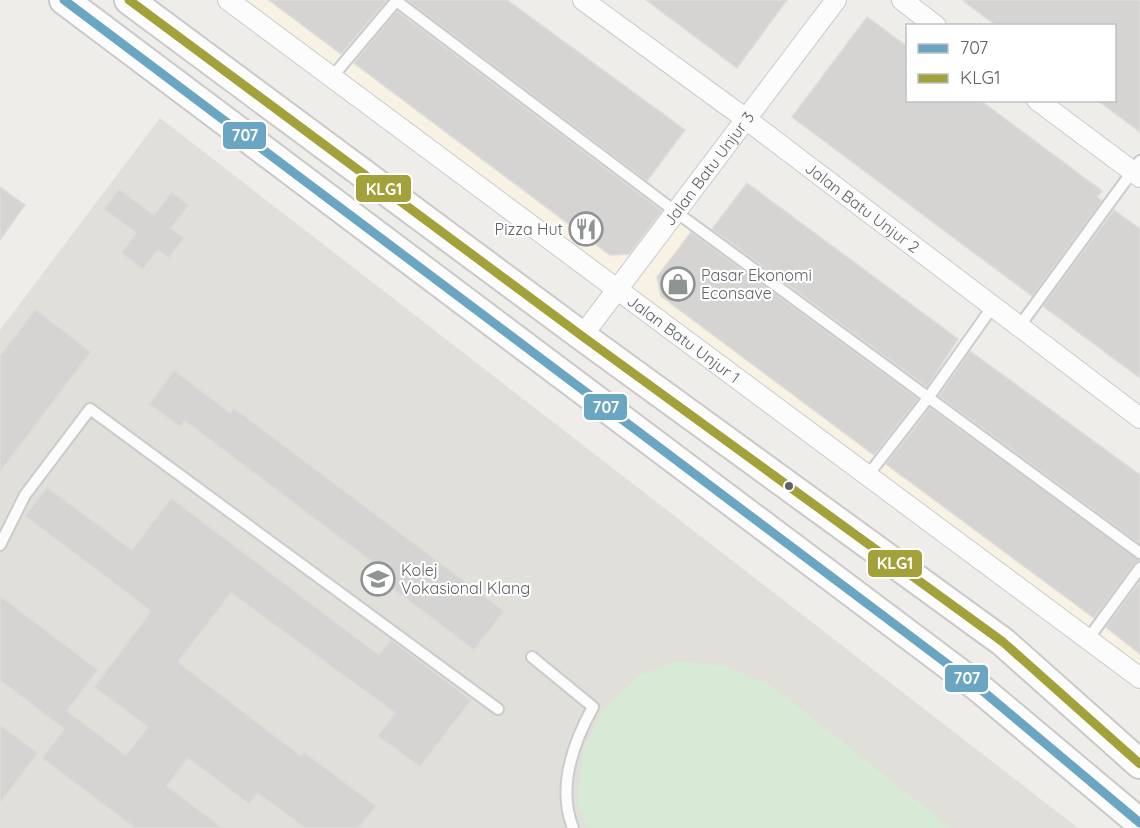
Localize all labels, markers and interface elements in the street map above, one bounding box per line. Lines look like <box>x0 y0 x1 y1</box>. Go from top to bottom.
legend <box>906 24 1116 102</box>
text: 707 <box>960 36 988 59</box>
text: KLG1 <box>960 66 1001 89</box>
street label: Jalan Batu Unjur 3 <box>659 107 758 230</box>
line badge: 707 <box>222 121 267 150</box>
text: 707 <box>232 125 259 145</box>
street label: Jalan Batu Unjur 2 <box>801 158 924 257</box>
line badge: KLG1 <box>355 174 412 203</box>
text: KLG1 <box>366 179 402 199</box>
restaurant icon: Pizza Hut <box>568 211 604 247</box>
place label: Pizza Hut <box>495 219 563 239</box>
place label: Pasar Ekonomi Econsave <box>701 265 812 303</box>
shop icon: Pasar Ekonomi Econsave <box>660 266 696 302</box>
street label: Jalan Batu Unjur 1 <box>623 290 744 387</box>
line badge: 707 <box>583 393 628 421</box>
text: 707 <box>593 397 620 417</box>
unlabelled marker <box>783 480 795 492</box>
line badge: KLG1 <box>867 549 923 578</box>
text: KLG1 <box>877 553 913 573</box>
place label: Kolej Vokasional Klang <box>401 560 530 598</box>
school or university icon: Kolej Vokasional Klang <box>360 561 396 597</box>
line badge: 707 <box>944 664 989 693</box>
text: 707 <box>954 668 981 688</box>

